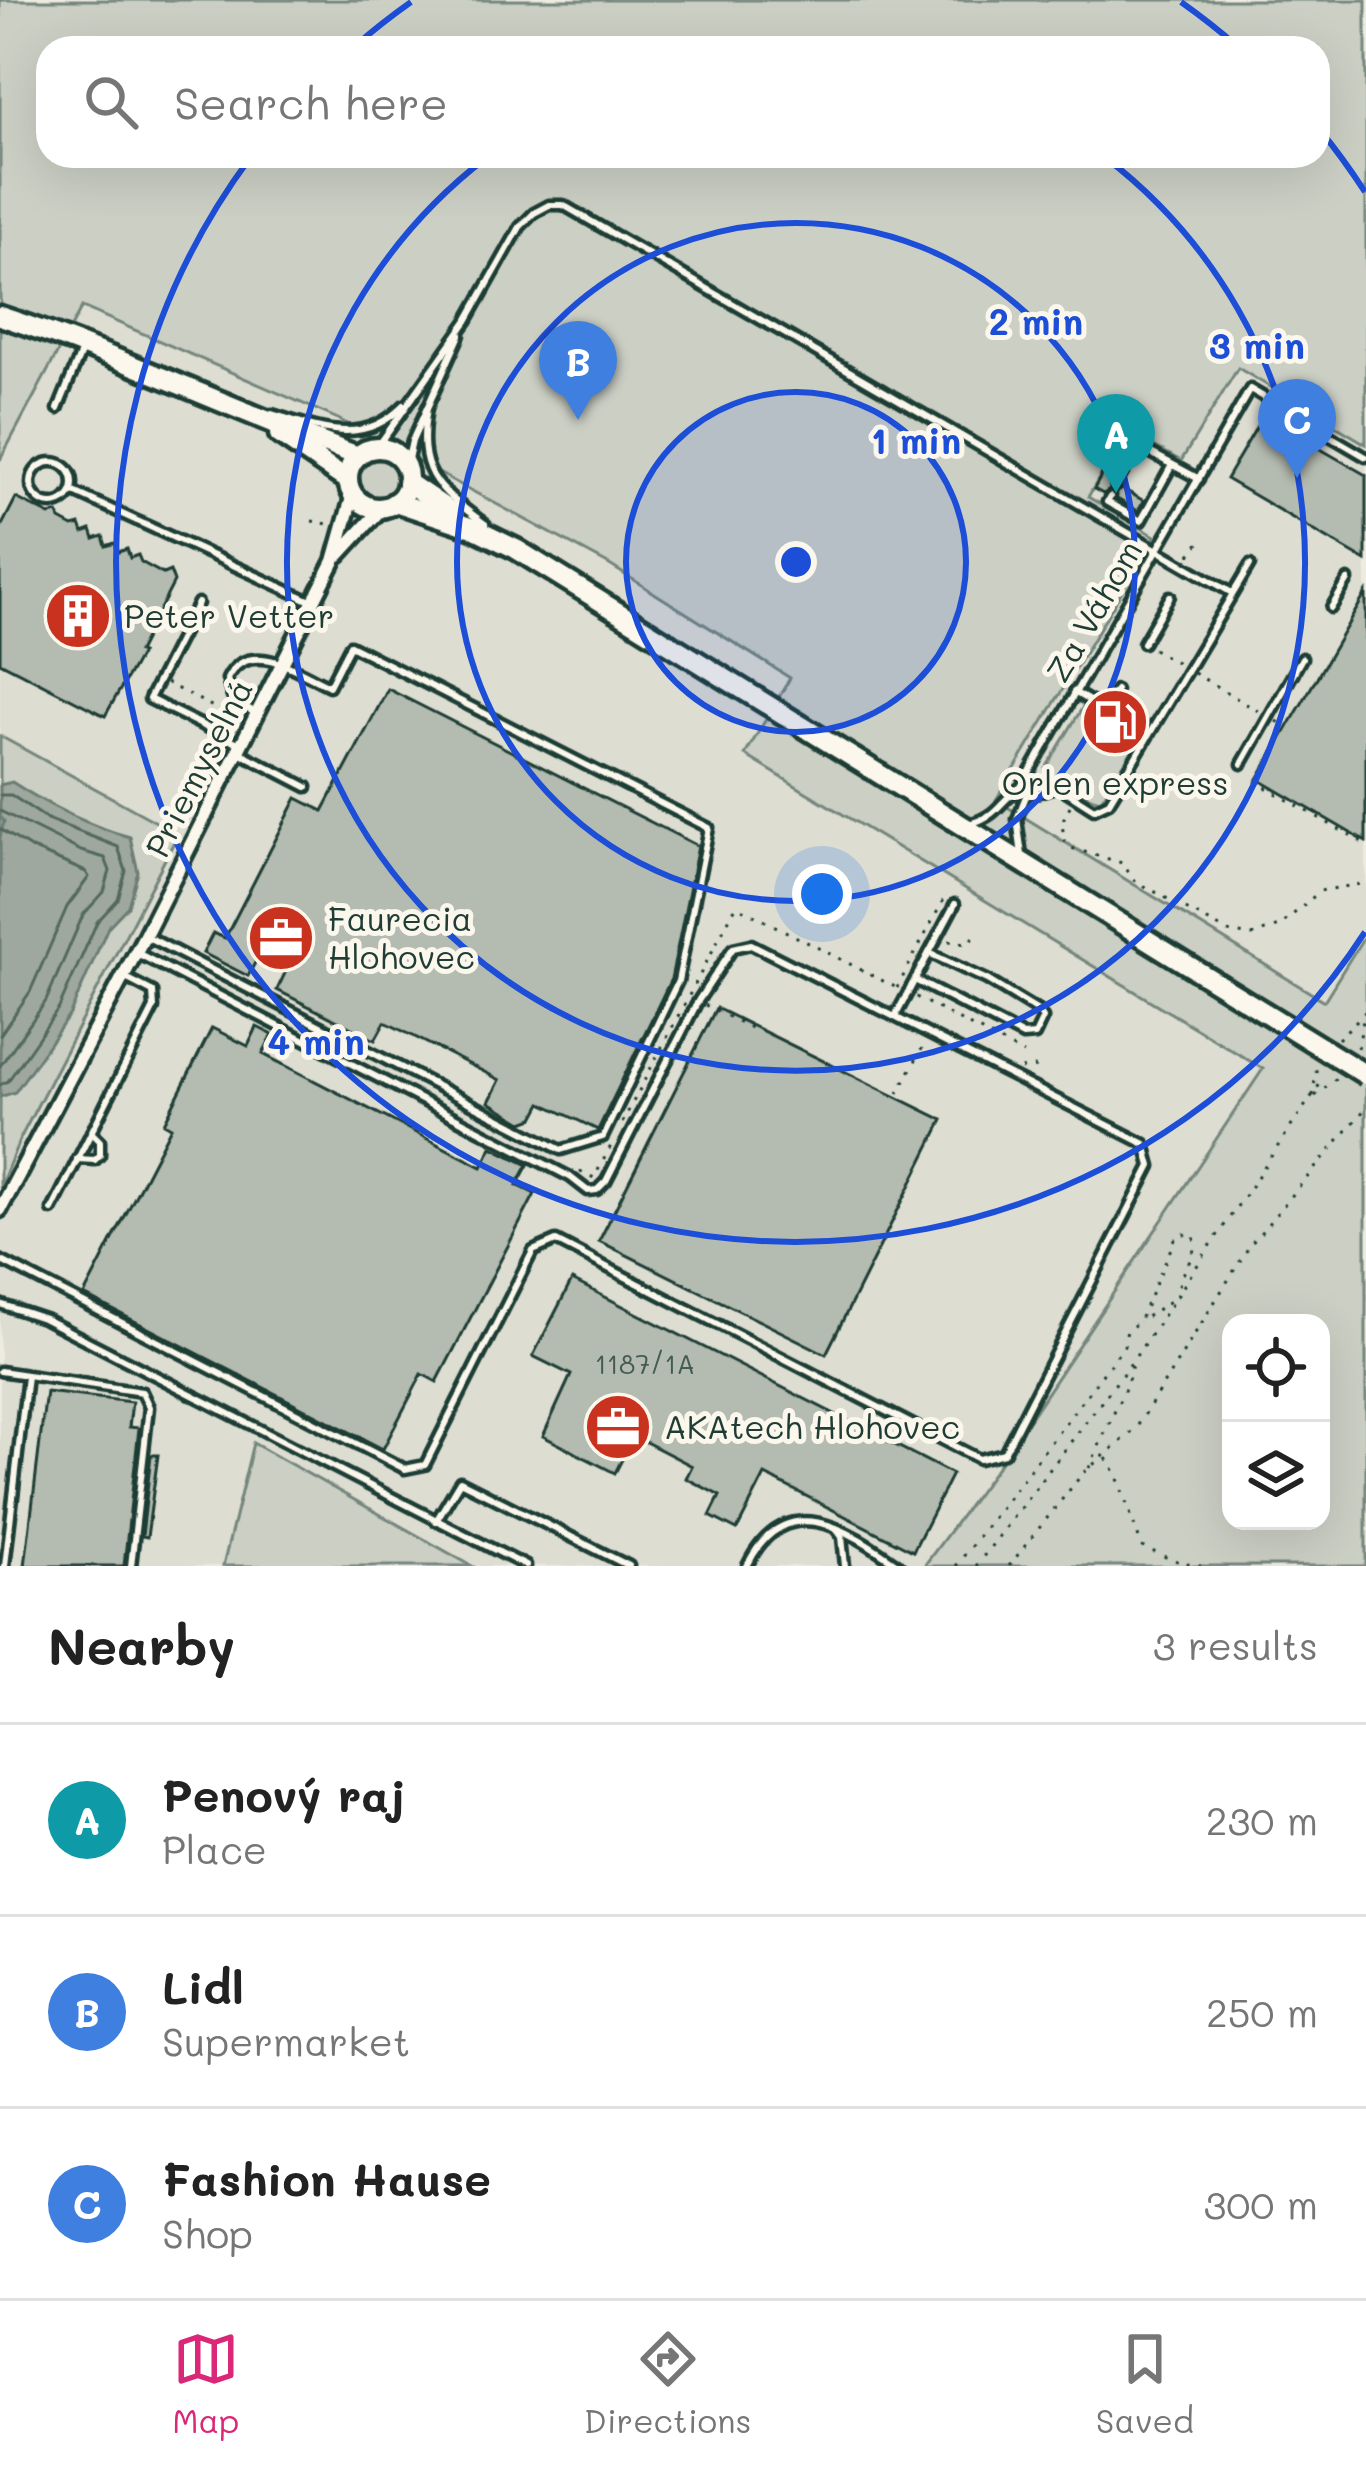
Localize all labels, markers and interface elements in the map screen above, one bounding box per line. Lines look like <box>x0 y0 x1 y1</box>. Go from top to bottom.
search box <box>36 36 1330 168</box>
icon: search <box>78 69 144 135</box>
text: Search here <box>174 73 448 131</box>
text: 2 min <box>989 297 1083 344</box>
pin: B <box>539 321 617 420</box>
text: 3 min <box>1209 321 1305 368</box>
pin: C <box>1258 379 1336 478</box>
pin: A <box>1077 394 1155 493</box>
text: 1 min <box>871 416 961 463</box>
street label: Za Váhom <box>1035 532 1151 689</box>
centre of rings <box>775 541 817 583</box>
building icon: Peter Vetter <box>43 581 113 651</box>
place label: Peter Vetter <box>124 593 334 636</box>
street label: Priemyselná <box>134 671 262 864</box>
fuel station icon: Orlen express <box>1080 687 1150 757</box>
place label: Orlen express <box>1002 760 1228 803</box>
your location <box>792 864 852 924</box>
place label: Faurecia Hlohovec <box>328 896 475 977</box>
office icon: Faurecia Hlohovec <box>246 903 316 973</box>
text: 4 min <box>267 1017 365 1064</box>
map controls <box>1222 1314 1330 1530</box>
button: locate <box>1222 1314 1330 1422</box>
house number: 1187/1A <box>595 1346 695 1381</box>
office icon: AKAtech Hlohovec <box>583 1392 653 1462</box>
place label: AKAtech Hlohovec <box>664 1404 960 1447</box>
button: layers <box>1222 1422 1330 1530</box>
text: Nearby <box>48 1611 235 1678</box>
text: 3 results <box>1153 1619 1318 1670</box>
text: Penový raj <box>162 1765 406 1823</box>
text: A <box>73 1794 101 1845</box>
text: 230 m <box>1206 1794 1318 1845</box>
text: Place <box>162 1823 267 1874</box>
text: Lidl <box>162 1957 244 2015</box>
text: B <box>74 1986 100 2037</box>
text: 250 m <box>1206 1986 1318 2037</box>
text: Supermarket <box>162 2015 410 2066</box>
text: Fashion Hause <box>162 2149 491 2207</box>
text: C <box>73 2178 101 2229</box>
text: 300 m <box>1203 2178 1318 2229</box>
text: Shop <box>162 2207 253 2258</box>
tab: Map <box>172 2326 239 2441</box>
tab: Directions <box>584 2326 751 2441</box>
tab: Saved <box>1096 2326 1194 2441</box>

